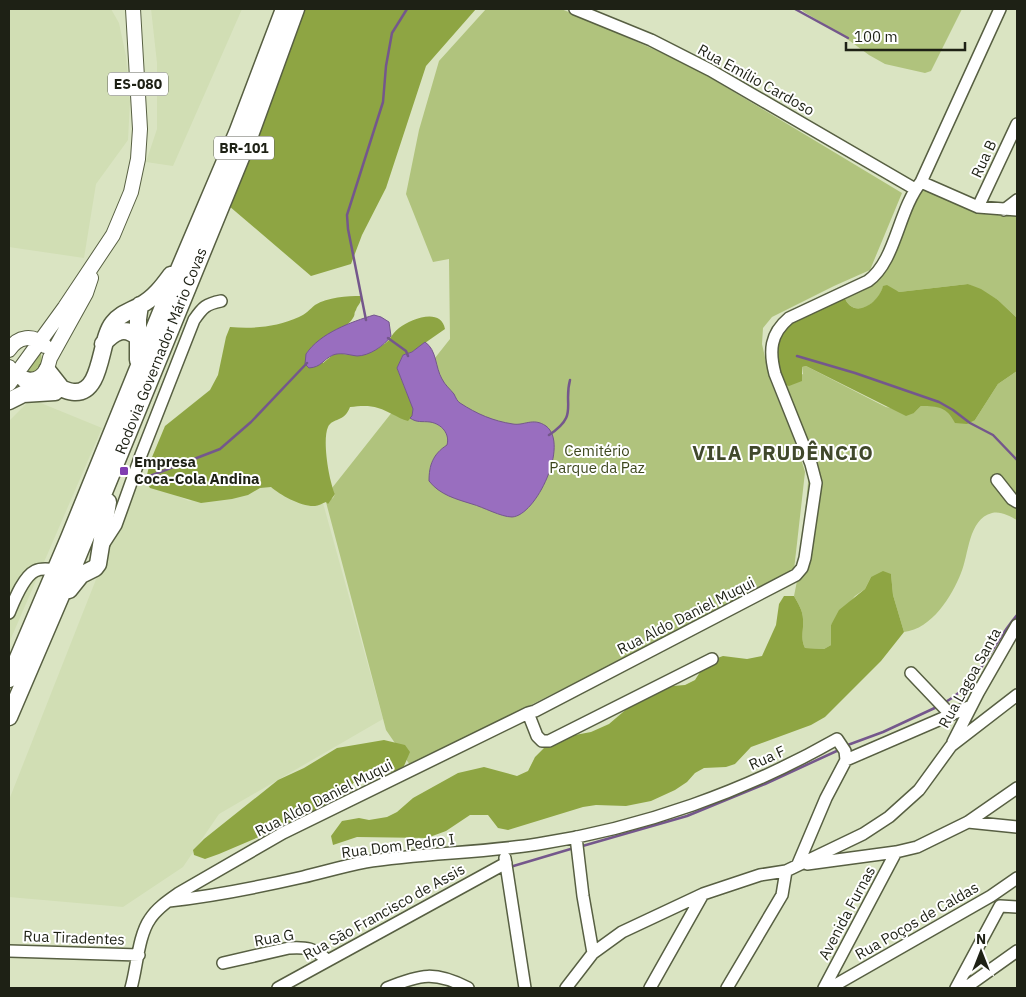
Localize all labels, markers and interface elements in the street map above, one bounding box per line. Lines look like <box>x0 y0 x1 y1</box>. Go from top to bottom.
scale bar <box>846 20 965 52</box>
text: 100 m <box>854 27 898 46</box>
street label: Rua Emílio Cardoso <box>695 40 818 120</box>
road number: ES-080 <box>108 72 168 96</box>
road number: BR-101 <box>214 136 274 160</box>
street label: Rua B <box>967 137 1000 181</box>
street label: Rodovia Governador Mário Covas <box>110 245 211 457</box>
district label: VILA PRUDÊNCIO <box>692 439 874 466</box>
park label: Cemitério Parque da Paz <box>549 441 645 477</box>
place label: Empresa Coca-Cola Andina <box>134 452 260 488</box>
marker: Empresa Coca-Cola Andina <box>118 465 130 477</box>
street label: Rua Aldo Daniel Muqui <box>614 573 758 658</box>
street label: Rua Lagoa Santa <box>934 624 1005 731</box>
street label: Rua F <box>746 741 788 774</box>
street label: Rua Aldo Daniel Muqui <box>252 755 396 840</box>
street label: Rua Dom Pedro I <box>340 829 456 862</box>
street label: Rua São Francisco de Assis <box>300 859 468 964</box>
street label: Avenida Furnas <box>814 863 879 963</box>
street label: Rua Poços de Caldas <box>852 877 982 964</box>
street label: Rua G <box>253 925 295 950</box>
street label: Rua Tiradentes <box>23 926 125 949</box>
north arrow <box>956 927 1006 977</box>
text: N <box>976 930 986 948</box>

